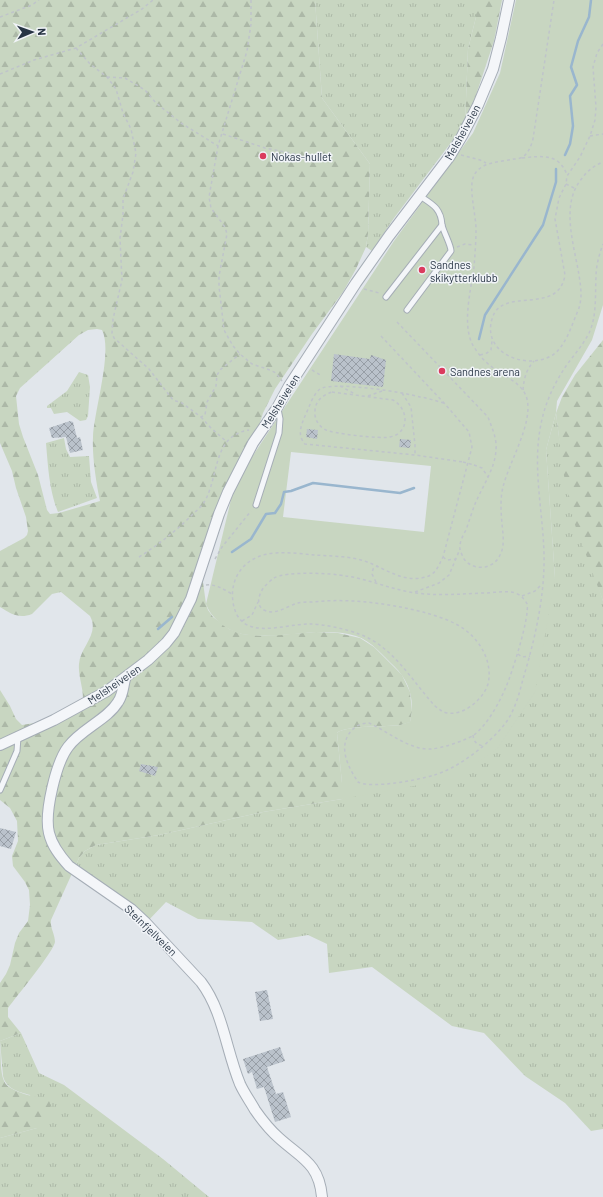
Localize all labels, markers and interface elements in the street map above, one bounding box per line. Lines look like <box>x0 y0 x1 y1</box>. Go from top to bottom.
north arrow <box>12 12 52 52</box>
text: N <box>36 28 49 36</box>
street label: Melsheiveien <box>441 102 483 162</box>
place label: Nokas-hullet <box>271 150 332 163</box>
marker: Nokas-hullet <box>258 151 268 161</box>
place label: Sandnes skikytterklubb <box>430 258 498 284</box>
marker: Sandnes skikytterklubb <box>417 265 427 275</box>
place label: Sandnes arena <box>450 365 520 378</box>
marker: Sandnes arena <box>437 366 447 376</box>
street label: Melsheiveien <box>258 371 302 431</box>
street label: Melsheiveien <box>85 661 143 707</box>
street label: Steinfjellveien <box>122 902 180 958</box>

